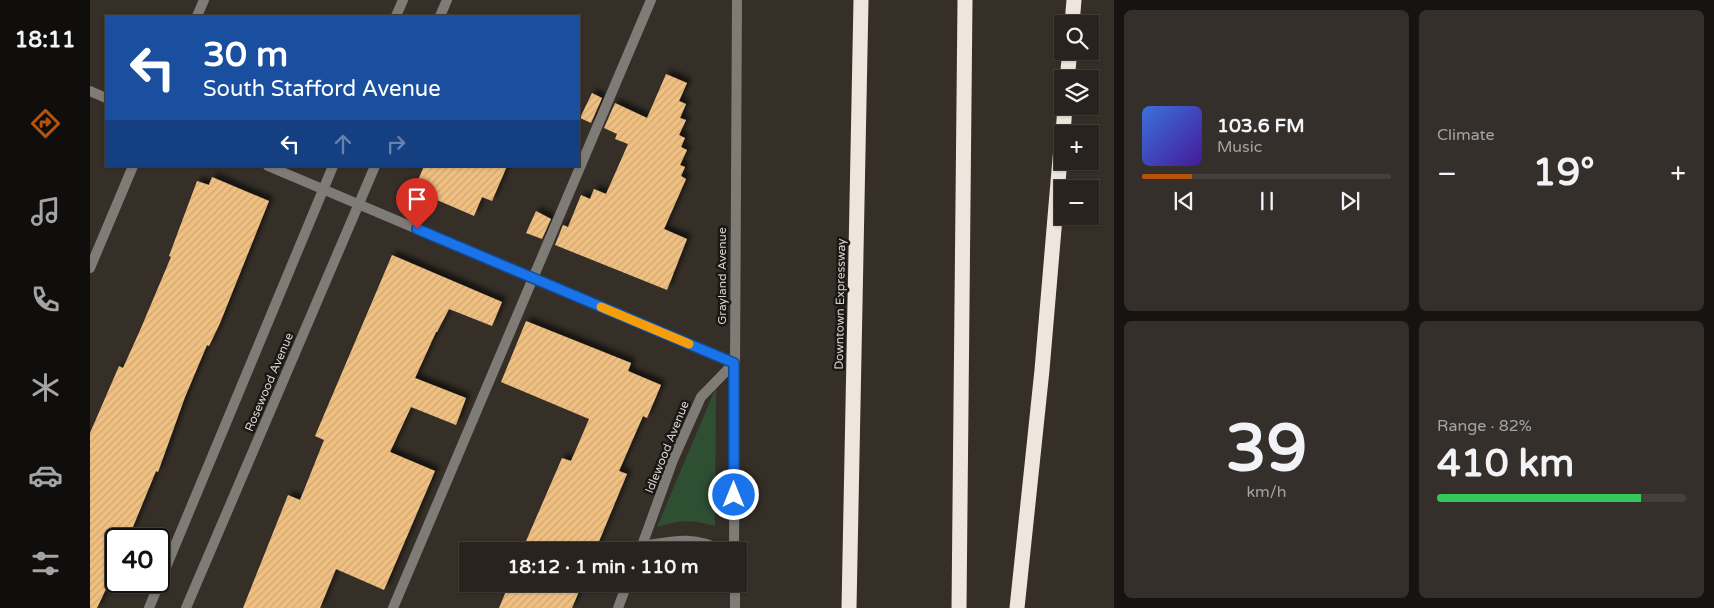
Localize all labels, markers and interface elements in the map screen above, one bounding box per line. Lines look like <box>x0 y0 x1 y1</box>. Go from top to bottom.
map controls <box>1054 15 1099 225</box>
button: search <box>1054 15 1099 60</box>
text: 18:11 <box>15 27 75 53</box>
text: 30 m <box>203 34 288 76</box>
icon: left <box>120 35 185 100</box>
button: layers <box>1054 70 1099 115</box>
text: South Stafford Avenue <box>203 76 441 102</box>
icon: directions <box>28 106 63 141</box>
text: 103.6 FM <box>1217 115 1305 137</box>
button: + <box>1054 125 1099 170</box>
text: Climate <box>1437 125 1495 145</box>
icon: left <box>276 130 304 158</box>
icon: ahead <box>329 130 357 158</box>
icon: right <box>382 130 410 158</box>
text: Music <box>1217 137 1262 157</box>
text: 19° <box>1533 150 1595 196</box>
text: − <box>1437 157 1457 191</box>
text: + <box>1670 157 1686 191</box>
pin <box>396 178 438 229</box>
button: − <box>1054 180 1099 225</box>
icon: arrive <box>403 185 431 213</box>
icon: previous <box>1170 187 1198 215</box>
icon: pause <box>1253 187 1281 215</box>
icon: next <box>1336 187 1364 215</box>
icon: music <box>28 194 63 229</box>
street label: Grayland Avenue <box>715 227 729 325</box>
street label: Downtown Expressway <box>832 238 848 370</box>
icon: phone <box>28 282 63 317</box>
street label: Rosewood Avenue <box>242 330 296 434</box>
icon: climate <box>28 370 63 405</box>
street label: Idlewood Avenue <box>642 399 692 495</box>
text: 39 <box>1226 410 1307 489</box>
text: Range · 82% <box>1437 416 1532 436</box>
text: 410 km <box>1437 441 1574 487</box>
icon: car <box>28 458 63 493</box>
position arrow <box>707 468 759 520</box>
text: km/h <box>1246 482 1287 502</box>
speed limit sign: 40 <box>105 528 170 593</box>
icon: filters <box>28 546 63 581</box>
text: 18:12 · 1 min · 110 m <box>507 556 699 578</box>

